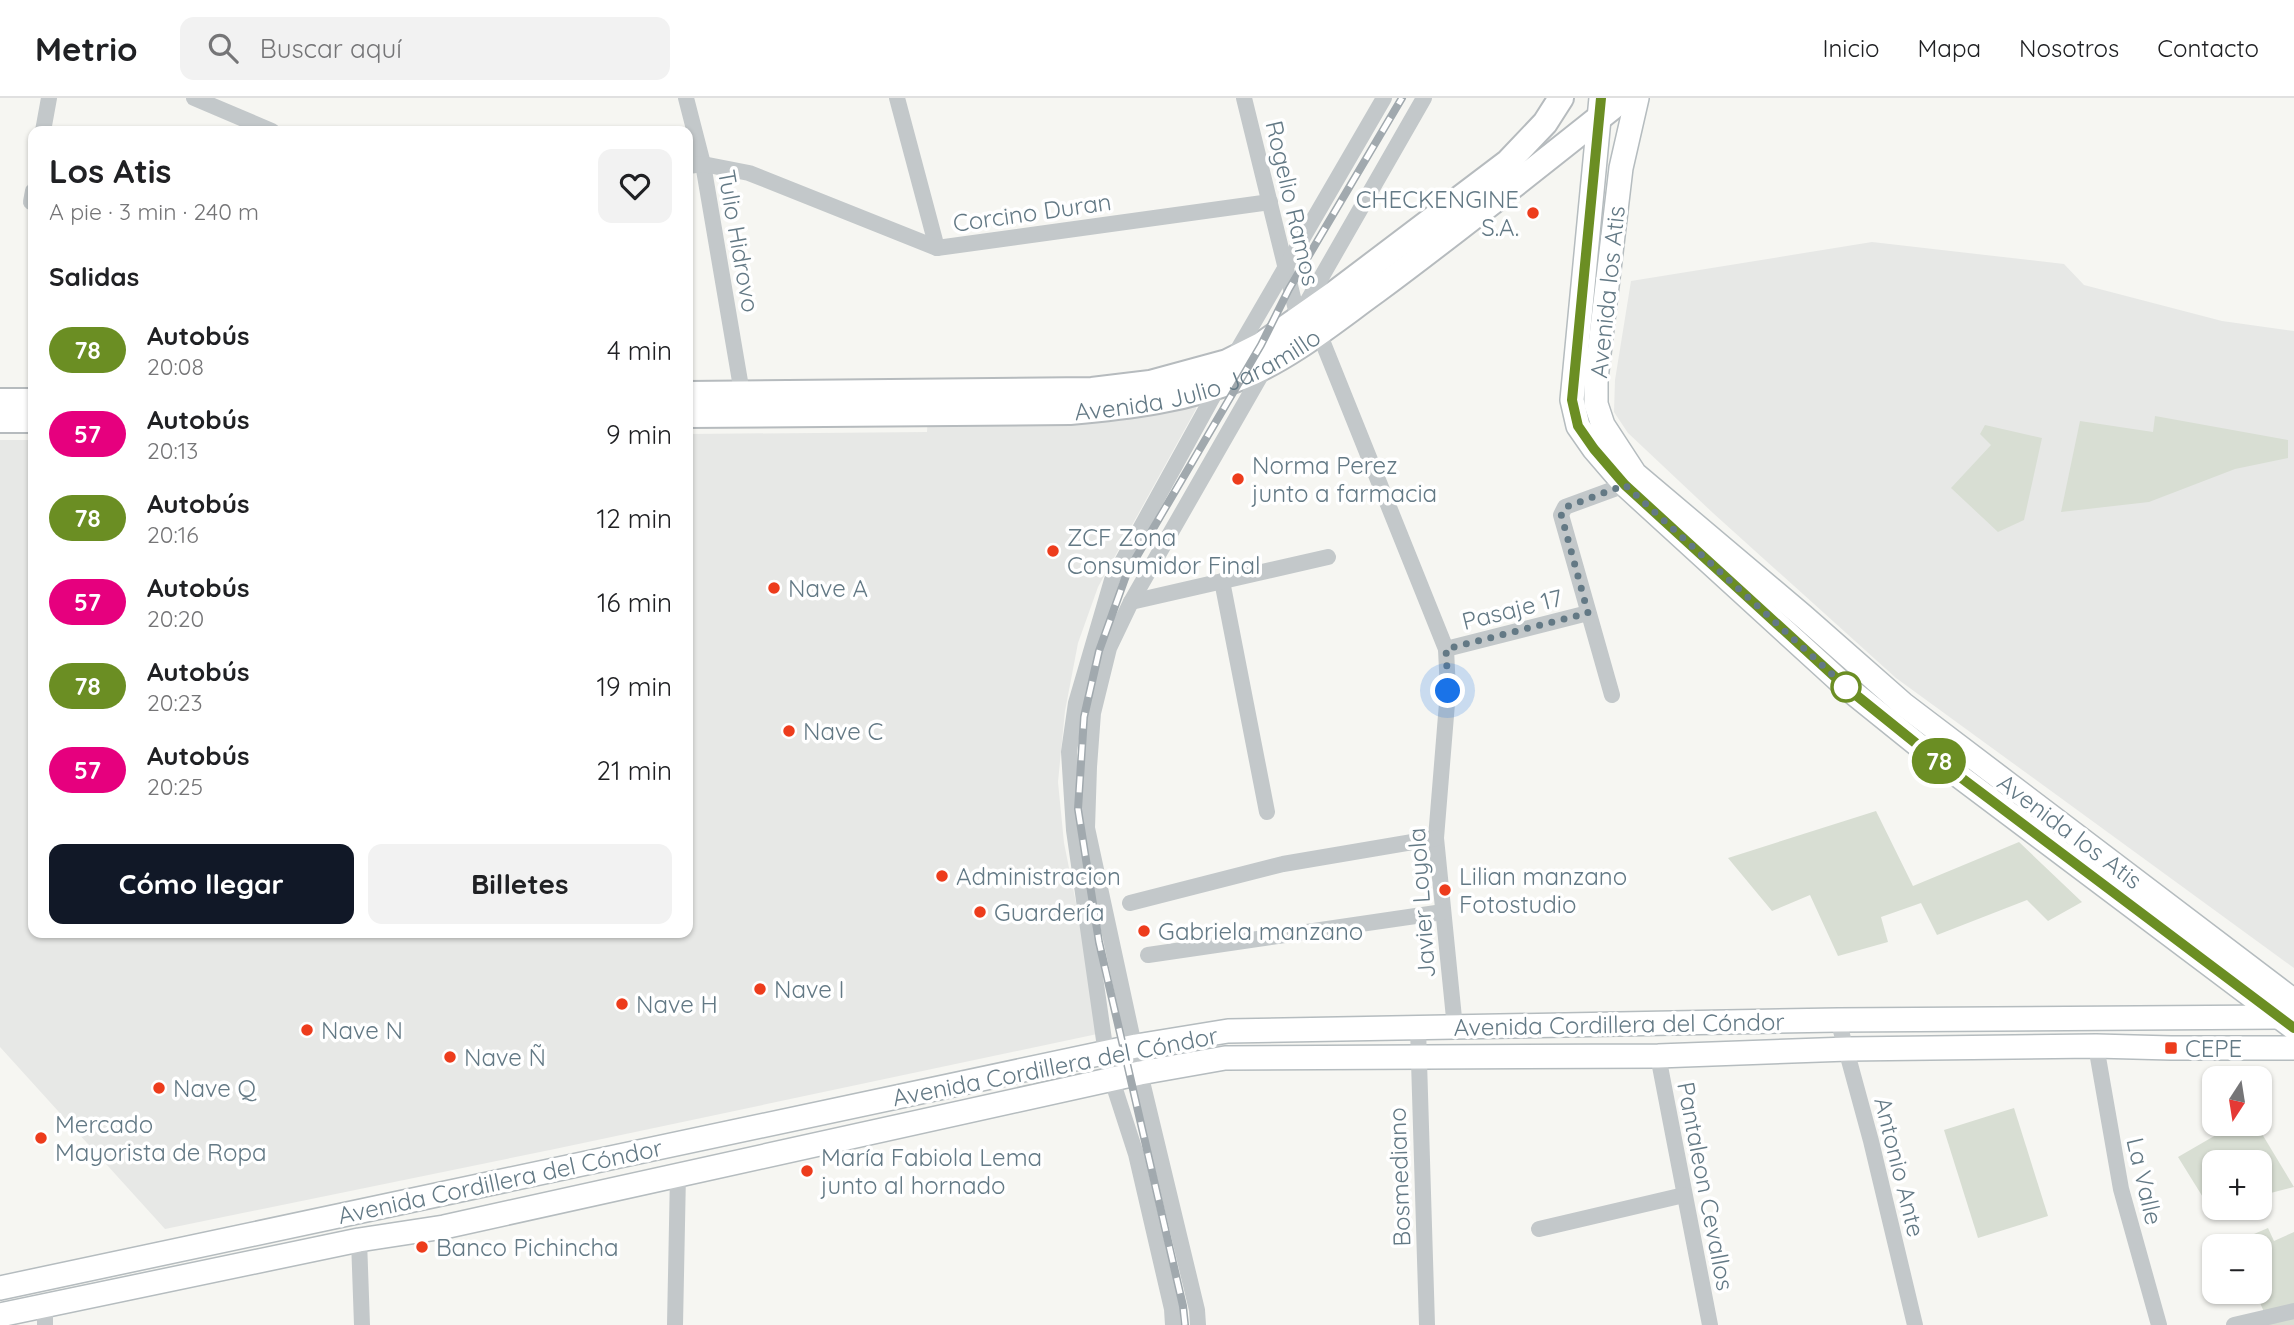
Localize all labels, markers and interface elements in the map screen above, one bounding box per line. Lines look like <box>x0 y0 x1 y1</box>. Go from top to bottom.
search box <box>180 17 670 80</box>
text: Metrio <box>35 28 138 69</box>
icon: search <box>204 29 242 67</box>
text: Buscar aquí <box>260 32 402 65</box>
text: Inicio <box>1822 33 1880 63</box>
text: Mapa <box>1918 33 1981 63</box>
text: Nosotros <box>2019 33 2119 63</box>
text: Contacto <box>2157 33 2259 63</box>
street label: Rogelio Ramos <box>1259 117 1327 289</box>
button: heart <box>598 149 672 223</box>
text: Los Atis <box>49 150 171 191</box>
street label: Tulio Hidrovo <box>712 167 766 315</box>
place label: CHECKENGINE S.A. <box>1356 184 1519 242</box>
street label: Corcino Duran <box>951 186 1113 238</box>
text: A pie · 3 min · 240 m <box>49 197 259 226</box>
street label: Avenida los Atis <box>1583 204 1631 380</box>
marker: CHECKENGINE S.A. <box>1525 205 1541 221</box>
text: Salidas <box>49 260 139 293</box>
text: Autobús <box>147 319 249 352</box>
street label: Avenida Julio Jaramillo <box>1073 321 1326 427</box>
text: 4 min <box>607 334 672 367</box>
text: 78 <box>74 335 101 365</box>
text: 20:08 <box>147 352 204 381</box>
text: Autobús <box>147 403 249 436</box>
text: 9 min <box>606 418 672 451</box>
text: 57 <box>74 419 101 449</box>
text: 20:13 <box>147 436 198 465</box>
place label: Norma Perez junto a farmacia <box>1251 450 1437 508</box>
marker: Norma Perez junto a farmacia <box>1230 471 1246 487</box>
text: Autobús <box>147 487 249 520</box>
text: 12 min <box>597 502 672 535</box>
text: 78 <box>74 503 101 533</box>
text: 20:16 <box>147 520 199 549</box>
place label: ZCF Zona Consumidor Final <box>1067 522 1260 580</box>
marker: ZCF Zona Consumidor Final <box>1045 543 1061 559</box>
text: Autobús <box>147 571 249 604</box>
place label: Nave A <box>788 573 868 603</box>
marker: Nave A <box>766 580 782 596</box>
street label: Pasaje 17 <box>1459 582 1565 636</box>
text: 16 min <box>597 586 672 619</box>
text: 57 <box>74 587 101 617</box>
text: 20:20 <box>147 604 204 633</box>
text: Autobús <box>147 655 249 688</box>
text: 19 min <box>596 670 672 703</box>
text: 78 <box>74 671 101 701</box>
unlabelled marker <box>1831 672 1861 702</box>
your location <box>1430 673 1465 708</box>
text: 20:23 <box>147 688 203 717</box>
place label: Nave C <box>803 716 883 746</box>
marker: Nave C <box>781 723 797 739</box>
line badge: 78 <box>1908 738 1970 784</box>
text: Autobús <box>147 739 249 772</box>
text: 78 <box>1926 746 1952 776</box>
text: 21 min <box>597 754 672 787</box>
text: 57 <box>74 755 101 785</box>
street label: Avenida los Atis <box>1992 767 2148 895</box>
text: 20:25 <box>147 772 203 801</box>
street label: Javier Loyola <box>1401 827 1441 979</box>
button: Cómo llegar <box>49 844 354 924</box>
button: Billetes <box>368 844 672 924</box>
place label: Administracion <box>956 861 1121 891</box>
place label: Lilian manzano Fotostudio <box>1459 861 1627 919</box>
marker: Administracion <box>934 868 950 884</box>
marker: Lilian manzano Fotostudio <box>1437 882 1453 898</box>
place label: Guardería <box>994 897 1105 927</box>
marker: Guardería <box>972 904 988 920</box>
place label: Gabriela manzano <box>1158 916 1363 946</box>
marker: Gabriela manzano <box>1136 923 1152 939</box>
place label: Nave I <box>774 974 844 1004</box>
marker: Nave I <box>752 981 768 997</box>
place label: Nave H <box>636 989 718 1019</box>
marker: Nave H <box>614 996 630 1012</box>
street label: Avenida Cordillera del Cóndor <box>1453 1006 1785 1042</box>
place label: Nave N <box>321 1015 403 1045</box>
street label: Avenida Cordillera del Cóndor <box>890 1020 1220 1112</box>
marker: Nave N <box>299 1022 315 1038</box>
place label: CEPE <box>2185 1033 2242 1063</box>
marker: CEPE <box>2163 1040 2179 1056</box>
place label: Nave Ñ <box>464 1042 546 1072</box>
marker: Nave Ñ <box>442 1049 458 1065</box>
north arrow <box>2202 1066 2272 1136</box>
map controls <box>2202 1066 2272 1304</box>
place label: Nave Q <box>173 1073 257 1103</box>
street label: Pantaleon Cevallos <box>1671 1079 1741 1293</box>
marker: Nave Q <box>151 1080 167 1096</box>
street label: Antonio Ante <box>1868 1094 1932 1240</box>
street label: Bosmediano <box>1382 1107 1416 1247</box>
place label: Mercado Mayorista de Ropa <box>55 1109 266 1167</box>
marker: Mercado Mayorista de Ropa <box>33 1130 49 1146</box>
street label: Avenida Cordillera del Cóndor <box>335 1132 665 1230</box>
street label: La Valle <box>2120 1135 2170 1227</box>
place label: María Fabiola Lema junto al hornado <box>820 1142 1042 1200</box>
button: + <box>2202 1150 2272 1220</box>
marker: María Fabiola Lema junto al hornado <box>799 1163 815 1179</box>
place label: Banco Pichincha <box>436 1232 619 1262</box>
button: − <box>2202 1234 2272 1304</box>
marker: Banco Pichincha <box>414 1239 430 1255</box>

